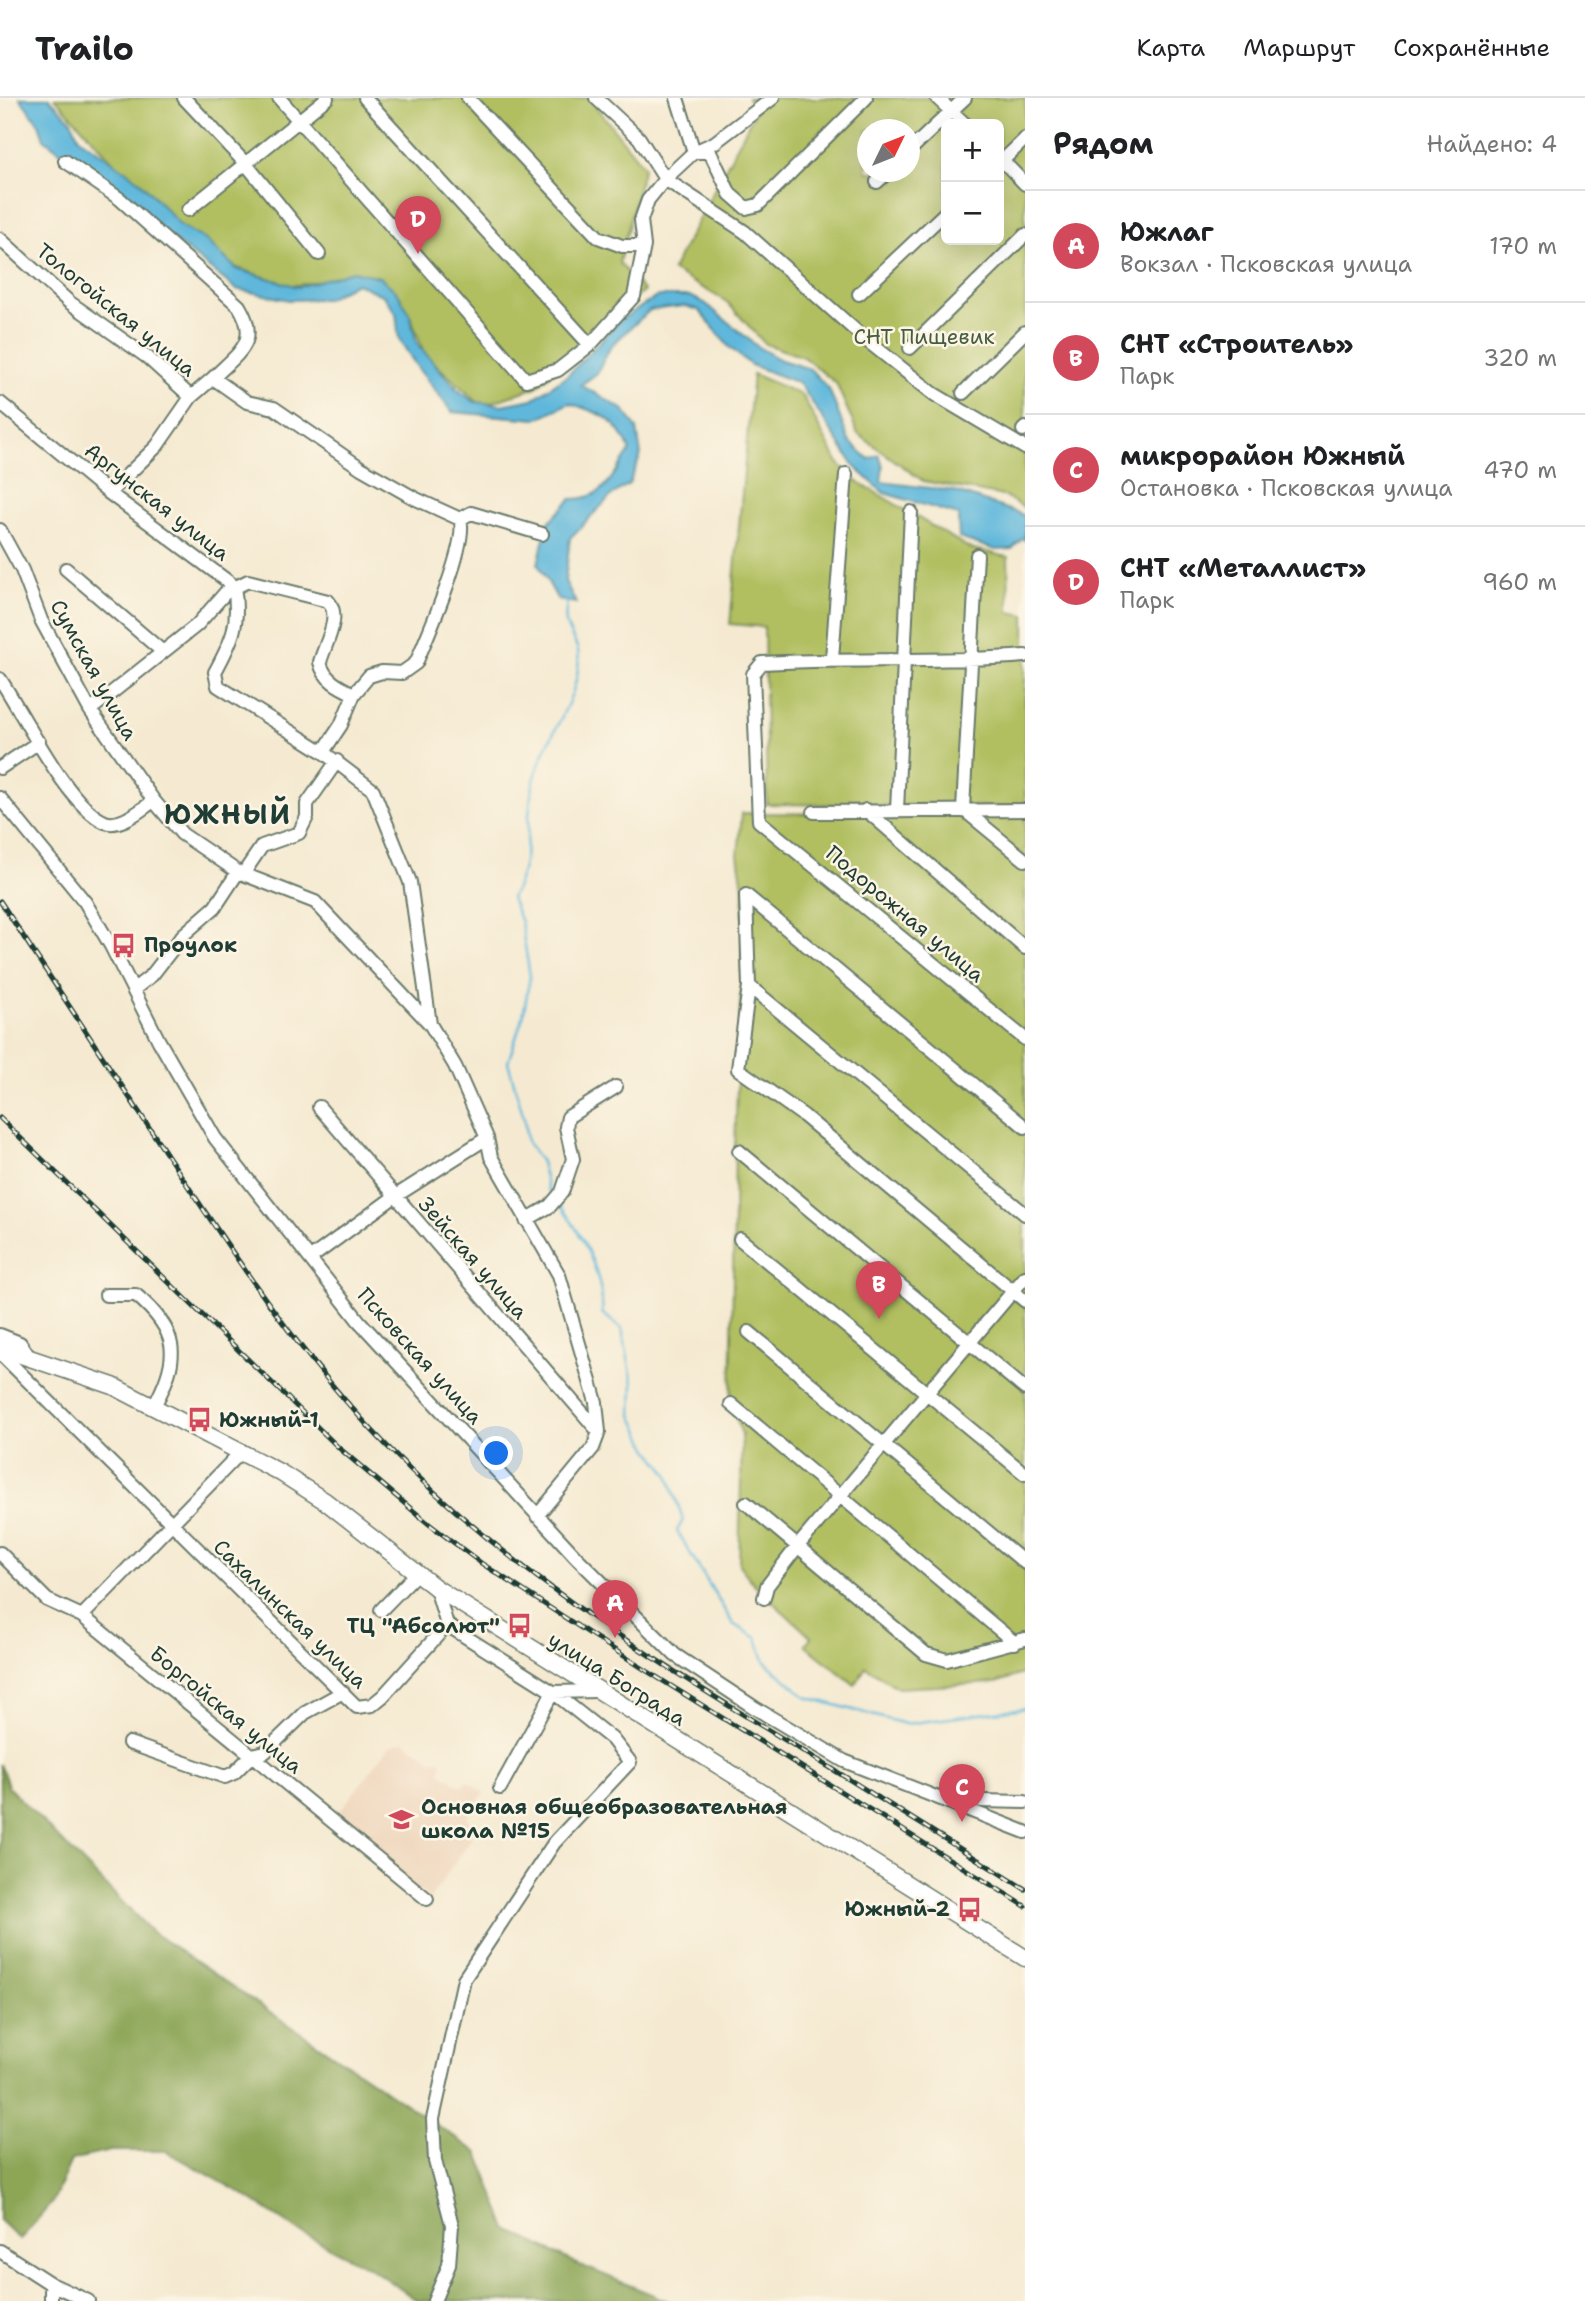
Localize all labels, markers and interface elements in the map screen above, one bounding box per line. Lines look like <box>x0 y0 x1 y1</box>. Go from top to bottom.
text: Trailo <box>35 26 134 71</box>
text: Карта <box>1137 32 1205 64</box>
text: Маршрут <box>1243 32 1355 64</box>
text: Сохранённые <box>1393 32 1550 64</box>
north arrow <box>857 119 920 182</box>
map controls <box>941 119 1004 245</box>
button: + <box>941 119 1004 182</box>
text: Рядом <box>1053 123 1153 164</box>
text: Найдено: 4 <box>1427 129 1557 159</box>
button: − <box>941 182 1004 245</box>
pin: D <box>395 196 441 254</box>
text: Южлаг <box>1120 214 1214 249</box>
text: A <box>1067 231 1085 261</box>
text: 170 m <box>1489 231 1557 261</box>
street label: Тологойская улица <box>30 237 202 383</box>
text: Вокзал · Псковская улица <box>1120 249 1412 279</box>
park label: СНТ Пищевик <box>853 323 995 351</box>
text: СНТ «Строитель» <box>1120 326 1353 361</box>
text: B <box>1069 343 1083 373</box>
text: 320 m <box>1483 343 1557 373</box>
text: Парк <box>1120 361 1175 391</box>
street label: Аргунская улица <box>79 437 235 567</box>
text: микрорайон Южный <box>1120 438 1405 473</box>
text: C <box>1069 455 1083 485</box>
text: 470 m <box>1483 455 1557 485</box>
text: Остановка · Псковская улица <box>1120 473 1453 503</box>
text: СНТ «Металлист» <box>1120 550 1366 585</box>
text: D <box>1068 567 1084 597</box>
text: 960 m <box>1482 567 1557 597</box>
text: Парк <box>1120 585 1175 615</box>
street label: Сумская улица <box>44 595 144 745</box>
district label: ЮЖНЫЙ <box>164 795 292 833</box>
street label: Подорожная улица <box>820 839 990 989</box>
bus stop icon: Проулок <box>110 931 138 959</box>
place label: Проулок <box>144 931 237 959</box>
street label: Зейская улица <box>412 1191 534 1325</box>
pin: B <box>856 1261 902 1319</box>
street label: Псковская улица <box>351 1282 489 1430</box>
bus stop icon: Южный-1 <box>185 1406 213 1434</box>
place label: Южный-1 <box>219 1406 319 1434</box>
your location <box>479 1436 513 1470</box>
street label: Сахалинская улица <box>207 1533 373 1695</box>
pin: A <box>592 1580 638 1638</box>
place label: ТЦ "Абсолют" <box>346 1612 500 1640</box>
bus stop icon: ТЦ "Абсолют" <box>506 1612 534 1640</box>
street label: улица Бограда <box>543 1625 691 1733</box>
street label: Боргойская улица <box>144 1640 308 1780</box>
pin: C <box>939 1764 985 1822</box>
place label: Основная общеобразовательная школа №15 <box>421 1793 788 1845</box>
school or university icon: Основная общеобразовательная школа №15 <box>387 1805 415 1833</box>
place label: Южный-2 <box>844 1895 950 1923</box>
bus stop icon: Южный-2 <box>956 1895 984 1923</box>

